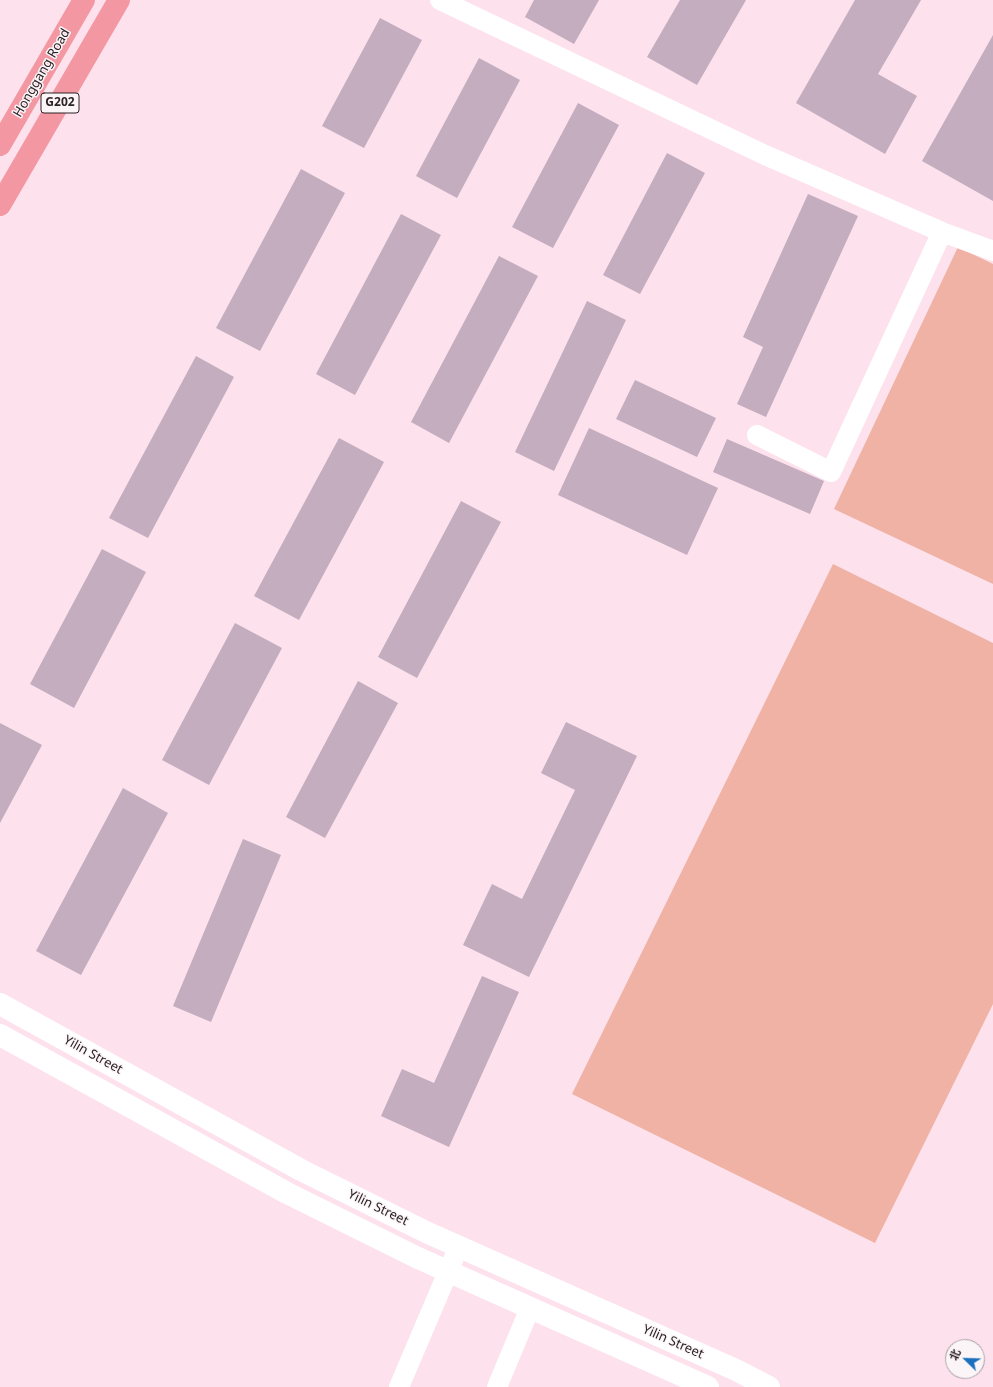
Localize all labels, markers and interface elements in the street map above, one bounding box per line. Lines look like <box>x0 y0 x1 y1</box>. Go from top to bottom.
street label: Honggang Road <box>10 26 74 120</box>
road number: G202 <box>41 93 79 113</box>
street label: Yilin Street <box>61 1032 125 1078</box>
street label: Yilin Street <box>345 1187 411 1229</box>
street label: Yilin Street <box>640 1322 706 1362</box>
north arrow <box>945 1339 985 1379</box>
text: 北 <box>945 1347 963 1362</box>

